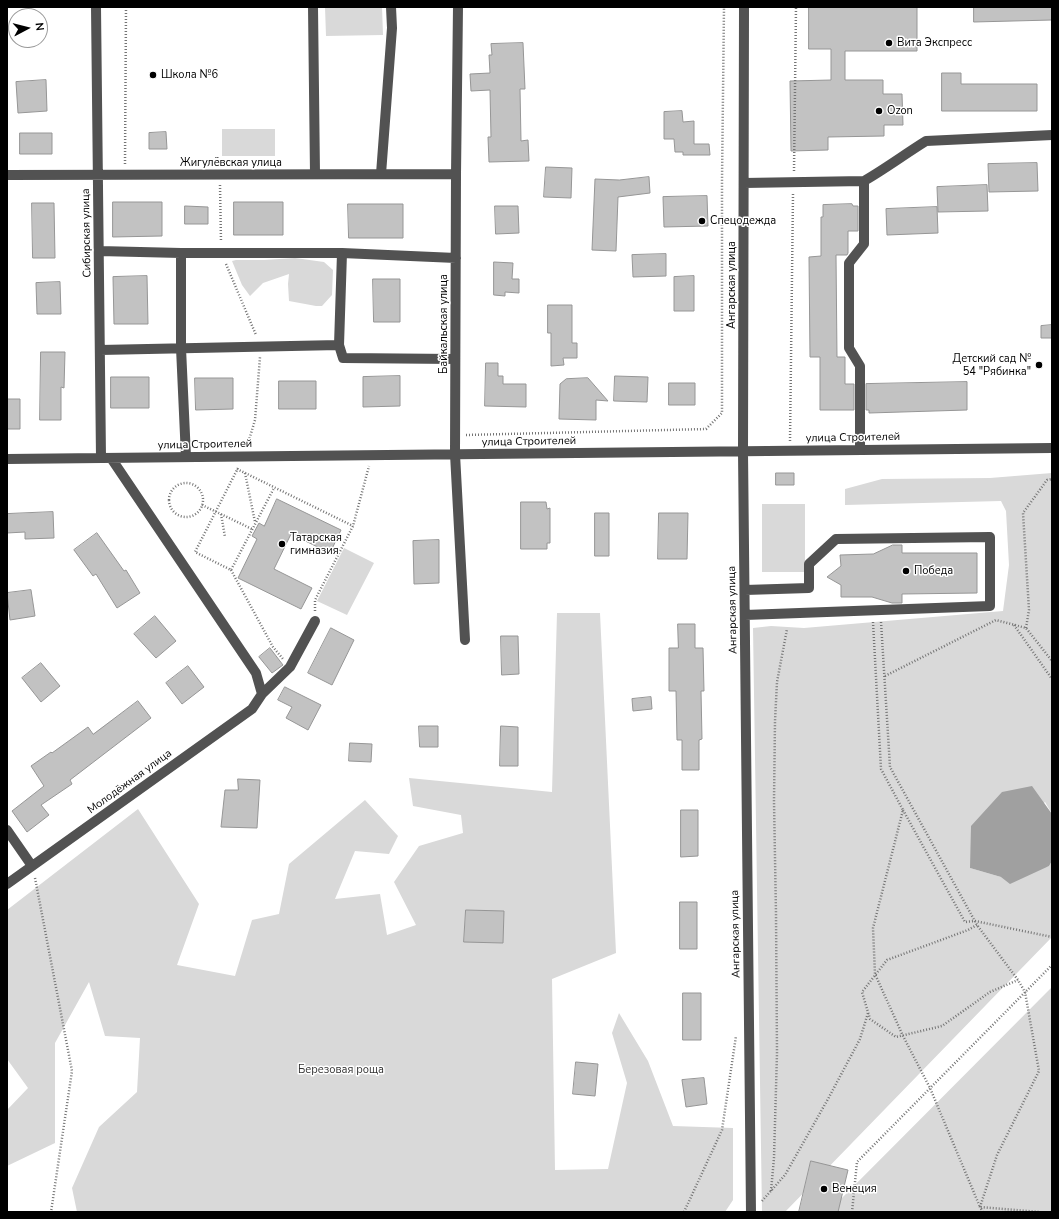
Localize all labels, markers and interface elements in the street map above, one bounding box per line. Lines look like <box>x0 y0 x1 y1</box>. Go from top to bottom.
north arrow <box>8 8 48 48</box>
text: N <box>31 22 47 32</box>
place label: Вита Экспресс <box>897 36 972 50</box>
marker: Вита Экспресс <box>884 38 894 48</box>
place label: Школа №6 <box>161 68 218 82</box>
marker: Школа №6 <box>148 70 158 80</box>
place label: Ozon <box>887 104 913 118</box>
marker: Ozon <box>874 106 884 116</box>
street label: Жигулёвская улица <box>180 156 282 170</box>
street label: Сибирская улица <box>80 188 94 278</box>
place label: Спецодежда <box>710 214 776 228</box>
marker: Спецодежда <box>697 216 707 226</box>
street label: Ангарская улица <box>725 241 739 329</box>
street label: Байкальская улица <box>437 274 451 374</box>
place label: Детский сад № 54 "Рябинка" <box>953 352 1031 378</box>
marker: Детский сад № 54 "Рябинка" <box>1034 360 1044 370</box>
street label: улица Строителей <box>806 431 900 445</box>
street label: улица Строителей <box>482 435 576 449</box>
street label: улица Строителей <box>158 438 252 452</box>
place label: Татарская гимназия <box>290 531 342 557</box>
marker: Татарская гимназия <box>277 539 287 549</box>
place label: Победа <box>914 564 953 578</box>
street label: Ангарская улица <box>726 566 740 654</box>
marker: Победа <box>901 566 911 576</box>
street label: Молодёжная улица <box>85 747 175 817</box>
street label: Ангарская улица <box>729 890 743 978</box>
park label: Березовая роща <box>298 1063 384 1077</box>
place label: Венеция <box>832 1182 877 1196</box>
marker: Венеция <box>819 1184 829 1194</box>

